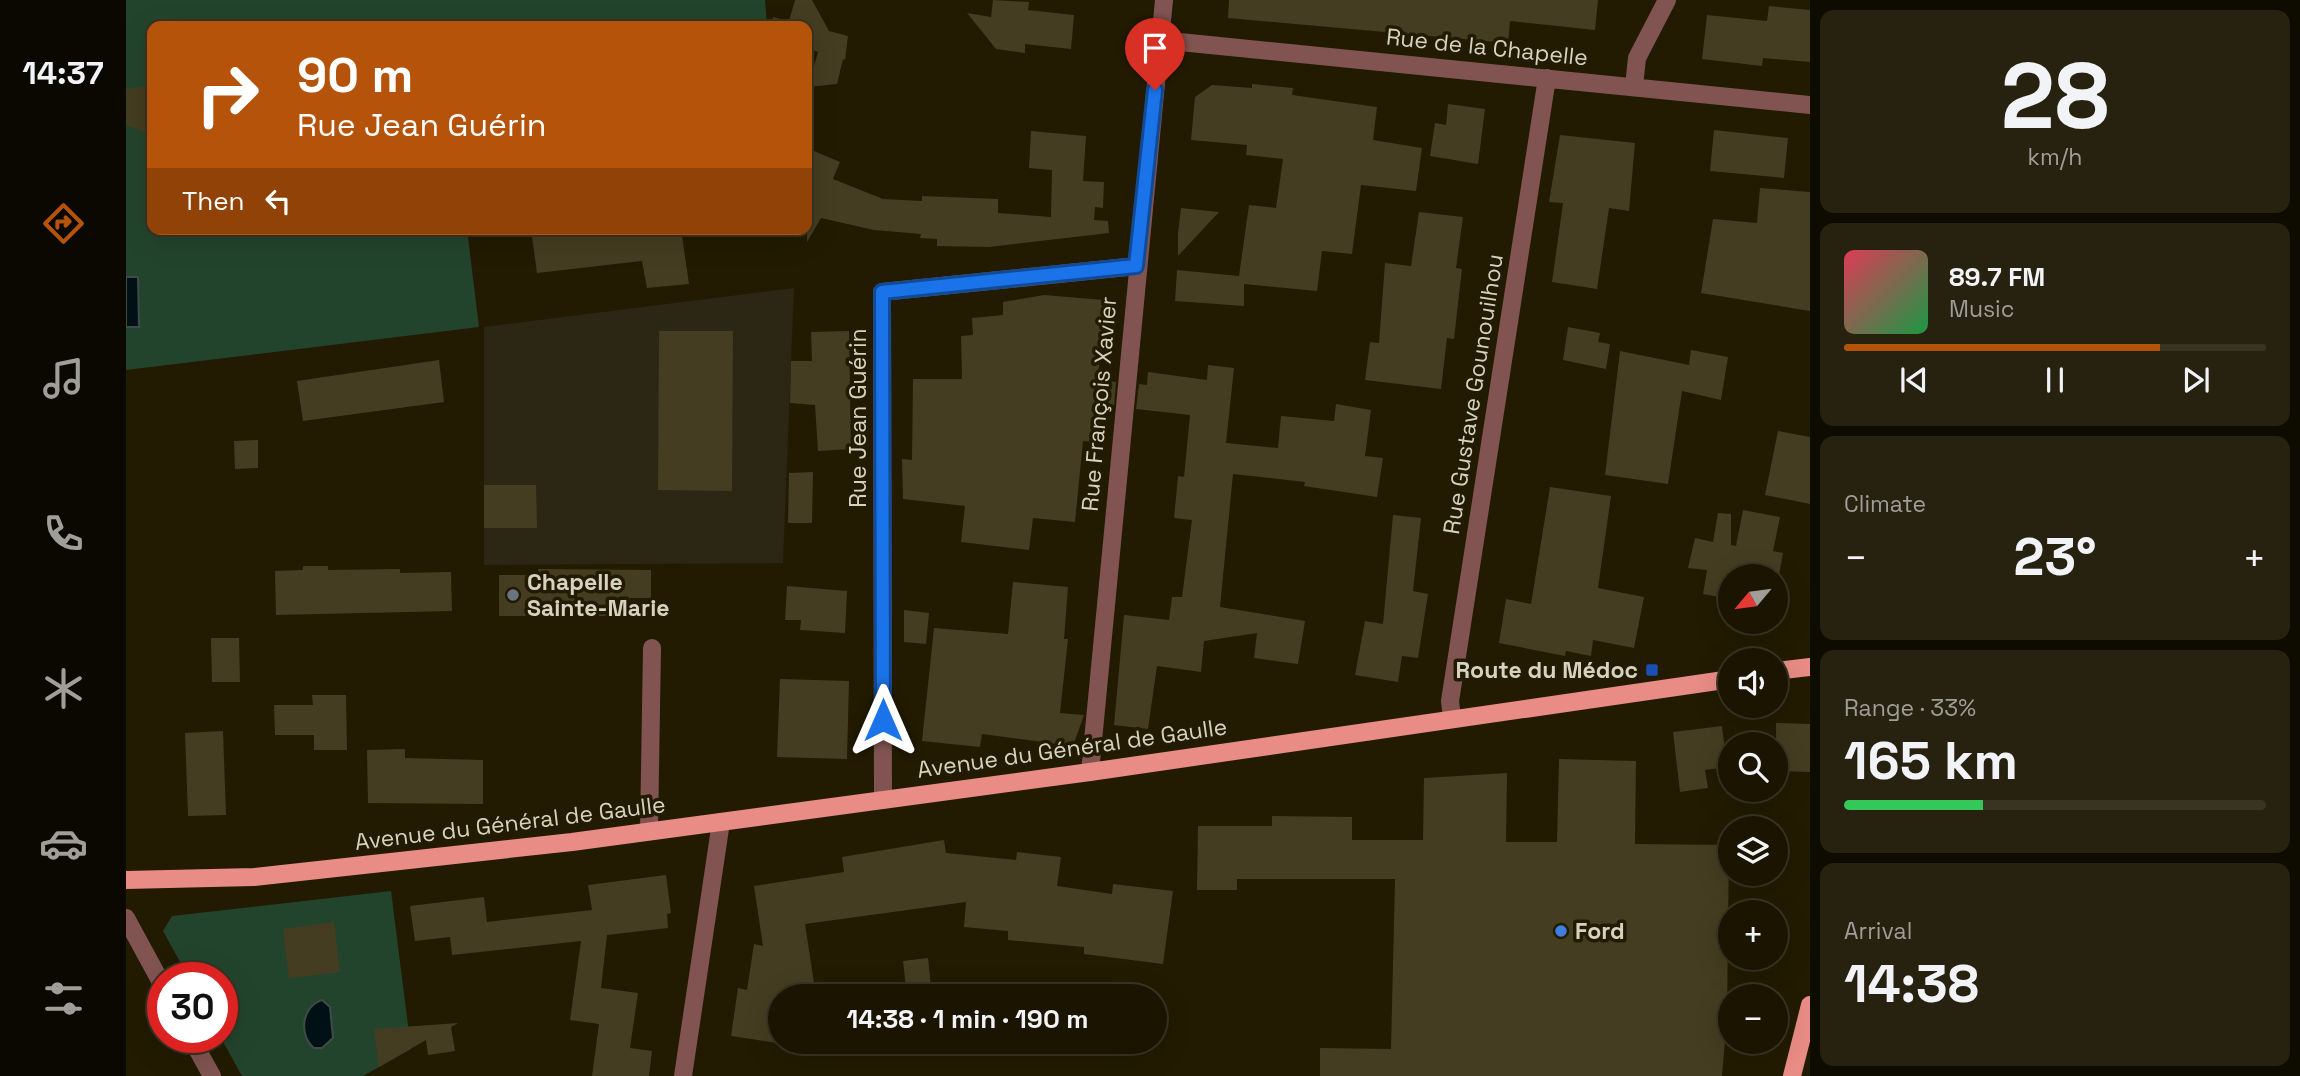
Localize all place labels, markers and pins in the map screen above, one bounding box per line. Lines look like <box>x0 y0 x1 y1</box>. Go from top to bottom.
pin <box>1125 18 1185 90</box>
place label: Chapelle Sainte-Marie <box>527 567 670 623</box>
marker: Chapelle Sainte-Marie <box>505 587 521 603</box>
place label: Route du Médoc <box>1456 655 1638 685</box>
marker: Route du Médoc <box>1644 662 1660 678</box>
place label: Ford <box>1575 916 1625 946</box>
marker: Ford <box>1553 923 1569 939</box>

